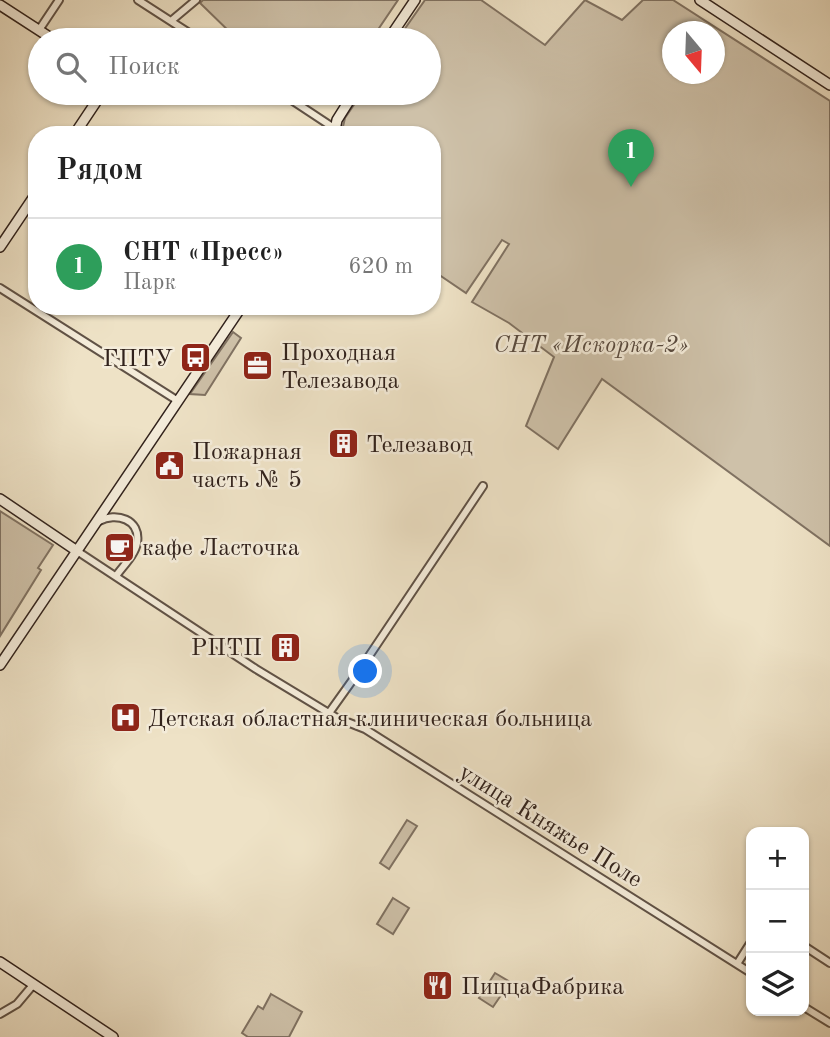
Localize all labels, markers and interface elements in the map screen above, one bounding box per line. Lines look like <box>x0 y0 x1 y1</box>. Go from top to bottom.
north arrow <box>662 21 725 84</box>
search box <box>28 28 441 105</box>
icon: search <box>52 48 90 86</box>
text: Поиск <box>108 54 180 80</box>
pin: 1 <box>608 129 654 187</box>
text: Рядом <box>56 156 143 186</box>
text: СНТ «Пресс» <box>123 240 284 266</box>
text: 1 <box>72 255 86 278</box>
text: 620 m <box>348 255 413 278</box>
text: Парк <box>123 271 176 294</box>
park label: СНТ «Искорка-2» <box>493 334 689 358</box>
bus stop icon: ГПТУ <box>179 341 213 375</box>
place label: Проходная Телезавода <box>281 342 399 394</box>
place label: ГПТУ <box>103 348 173 372</box>
office icon: Проходная Телезавода <box>241 349 275 383</box>
building icon: Телезавод <box>326 427 360 461</box>
place label: Телезавод <box>366 434 473 458</box>
place label: Пожарная часть № 5 <box>192 441 302 493</box>
public building icon: Пожарная часть № 5 <box>152 448 186 482</box>
cafe icon: кафе Ласточка <box>102 530 136 564</box>
place label: кафе Ласточка <box>142 537 300 561</box>
building icon: РПТП <box>268 630 302 664</box>
place label: РПТП <box>191 637 262 661</box>
your location <box>348 654 382 688</box>
hospital icon: Детская областная клиническая больница <box>108 701 142 735</box>
place label: Детская областная клиническая больница <box>148 708 592 732</box>
street label: улица Княжье Поле <box>454 761 646 893</box>
map controls <box>746 827 809 1016</box>
button: + <box>746 827 809 890</box>
button: − <box>746 890 809 953</box>
button: layers <box>746 953 809 1016</box>
restaurant icon: ПиццаФабрика <box>421 969 455 1003</box>
place label: ПиццаФабрика <box>461 976 624 1000</box>

